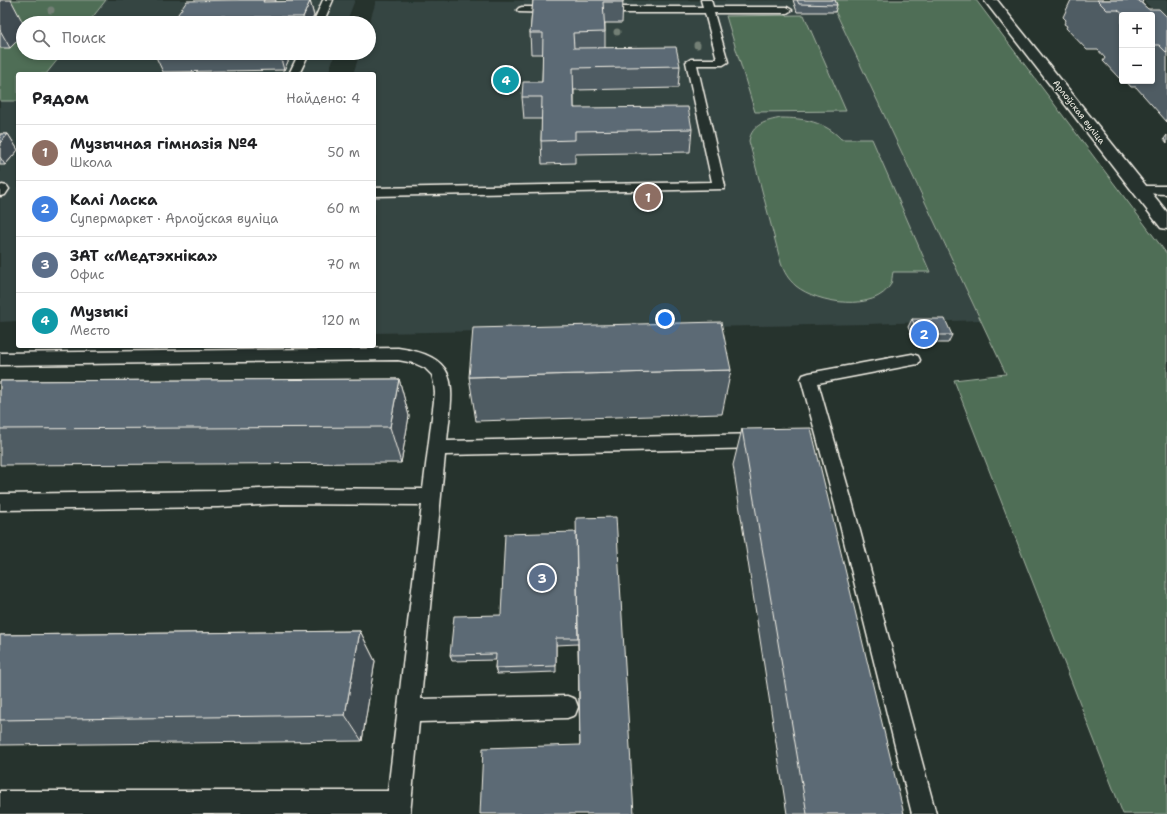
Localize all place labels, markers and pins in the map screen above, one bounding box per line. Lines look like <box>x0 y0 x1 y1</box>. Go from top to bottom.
pin: 4 <box>493 65 519 95</box>
pin: 1 <box>635 182 661 212</box>
pin: 2 <box>911 319 937 349</box>
pin: 3 <box>529 563 555 593</box>

